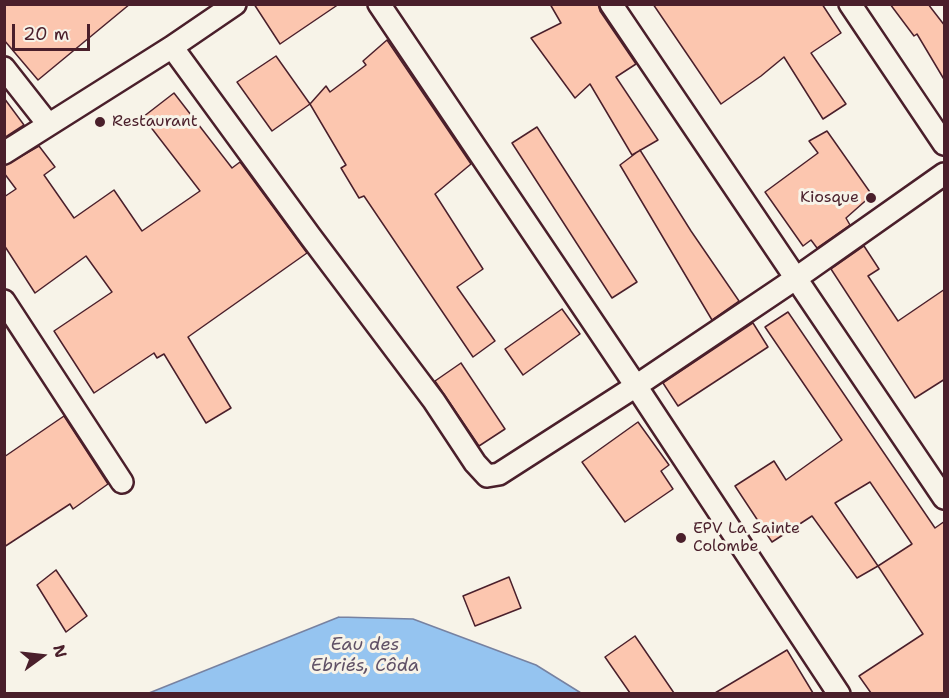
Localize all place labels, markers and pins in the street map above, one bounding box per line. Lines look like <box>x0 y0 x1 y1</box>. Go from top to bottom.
place label: Restaurant <box>112 112 198 132</box>
marker: Restaurant <box>93 115 107 129</box>
place label: Kiosque <box>800 188 859 208</box>
marker: Kiosque <box>864 191 878 205</box>
place label: EPV La Sainte Colombe <box>693 519 800 557</box>
marker: EPV La Sainte Colombe <box>674 531 688 545</box>

